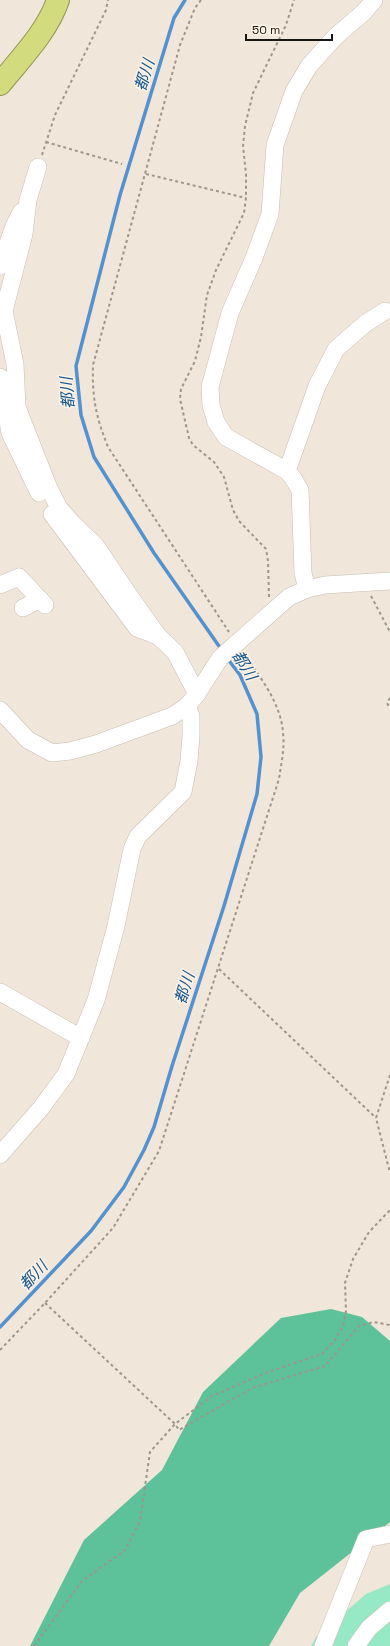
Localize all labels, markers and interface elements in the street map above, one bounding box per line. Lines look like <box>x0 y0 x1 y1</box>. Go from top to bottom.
scale bar <box>246 16 332 42</box>
text: 50 m <box>252 22 280 38</box>
water label: 都川 <box>130 55 160 94</box>
water label: 都川 <box>55 374 79 410</box>
water label: 都川 <box>227 646 263 686</box>
water label: 都川 <box>170 968 200 1007</box>
water label: 都川 <box>15 1255 53 1294</box>

